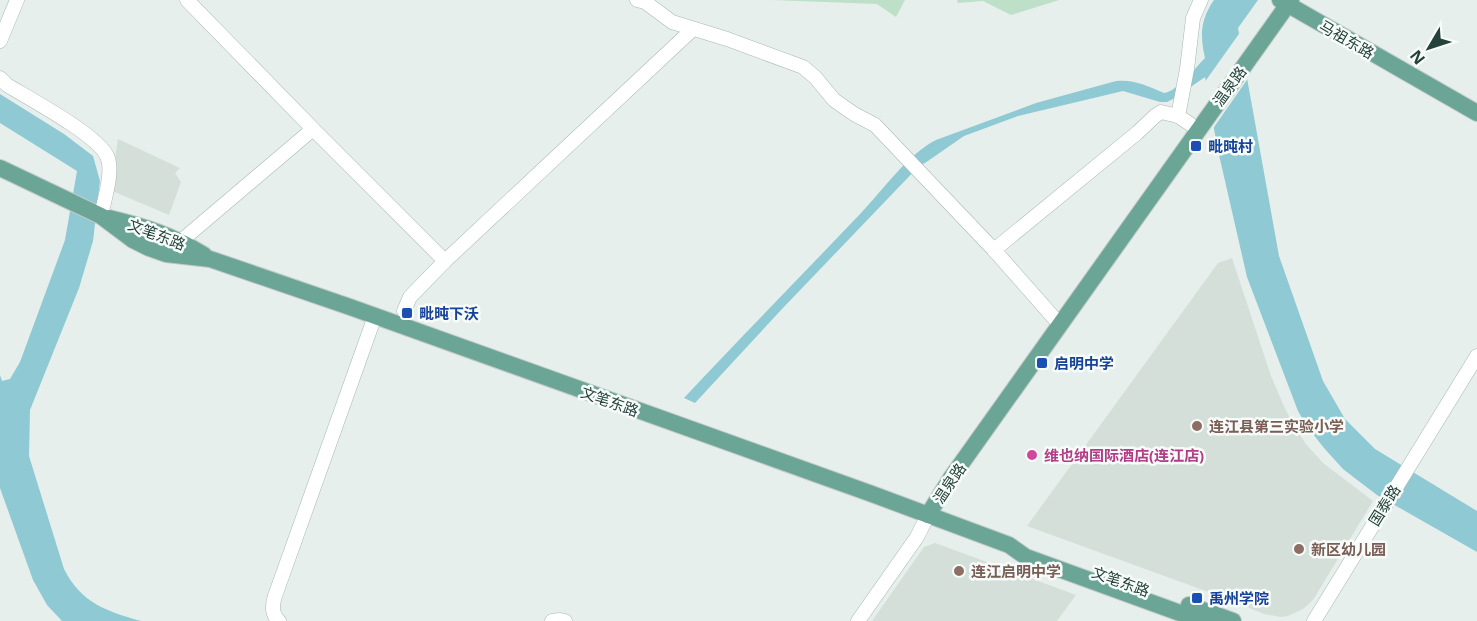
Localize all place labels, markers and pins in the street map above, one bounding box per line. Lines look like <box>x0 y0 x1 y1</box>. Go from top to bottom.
place label: 毗旽村 <box>1208 136 1253 156</box>
marker: 毗旽村 <box>1189 139 1203 153</box>
place label: 毗旽下沃 <box>419 303 479 323</box>
marker: 毗旽下沃 <box>400 306 414 320</box>
place label: 启明中学 <box>1054 353 1114 373</box>
marker: 启明中学 <box>1035 356 1049 370</box>
place label: 连江县第三实验小学 <box>1209 416 1344 436</box>
marker: 连江县第三实验小学 <box>1190 419 1204 433</box>
place label: 维也纳国际酒店(连江店) <box>1044 445 1204 465</box>
marker: 维也纳国际酒店(连江店) <box>1025 448 1039 462</box>
place label: 新区幼儿园 <box>1311 539 1386 559</box>
marker: 新区幼儿园 <box>1292 542 1306 556</box>
place label: 连江启明中学 <box>971 561 1061 581</box>
marker: 连江启明中学 <box>952 564 966 578</box>
place label: 禹州学院 <box>1209 588 1269 608</box>
marker: 禹州学院 <box>1190 591 1204 605</box>

